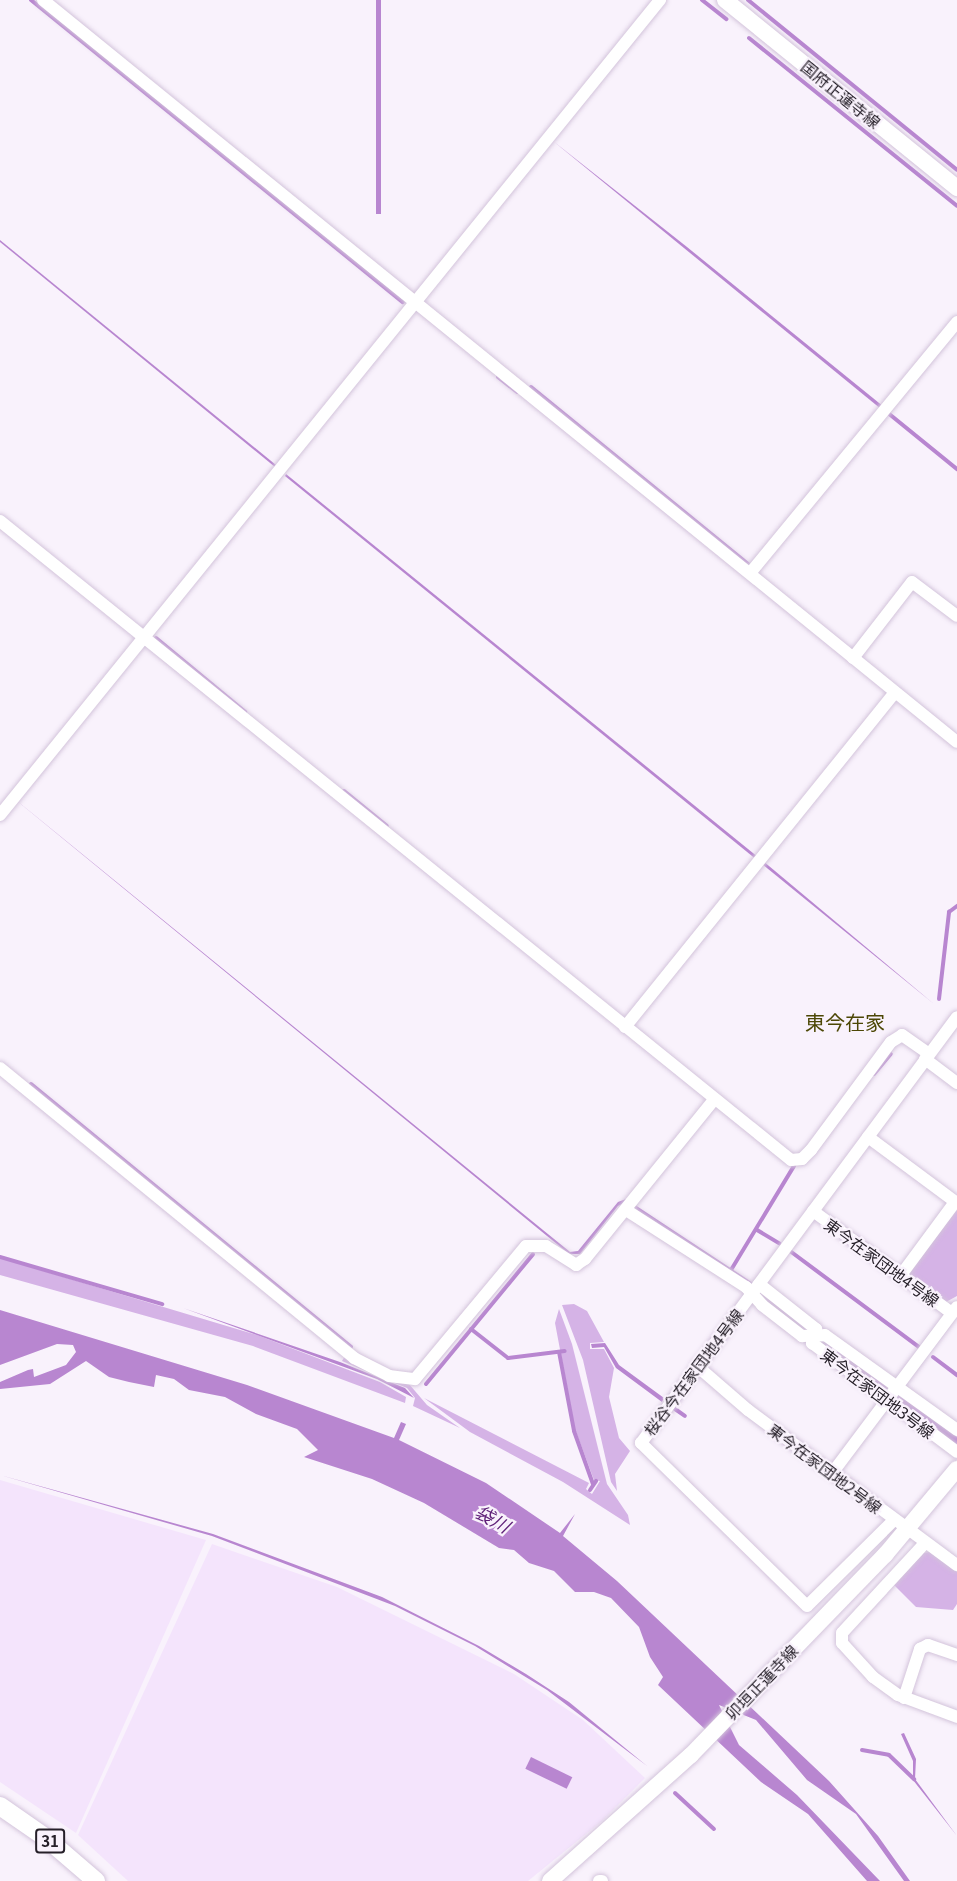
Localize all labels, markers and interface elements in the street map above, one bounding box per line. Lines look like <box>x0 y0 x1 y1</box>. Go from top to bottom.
street label: 国府正蓮寺線 <box>798 56 884 132</box>
district label: 東今在家 <box>805 1009 885 1033</box>
street label: 東今在家団地4号線 <box>821 1214 943 1310</box>
street label: 桜谷今在家団地4号線 <box>639 1305 747 1439</box>
street label: 東今在家団地3号線 <box>818 1344 938 1442</box>
street label: 東今在家団地2号線 <box>765 1419 885 1517</box>
water label: 袋川 <box>472 1500 514 1536</box>
street label: 卯垣正蓮寺線 <box>721 1641 801 1723</box>
road number: 31 <box>35 1829 65 1853</box>

